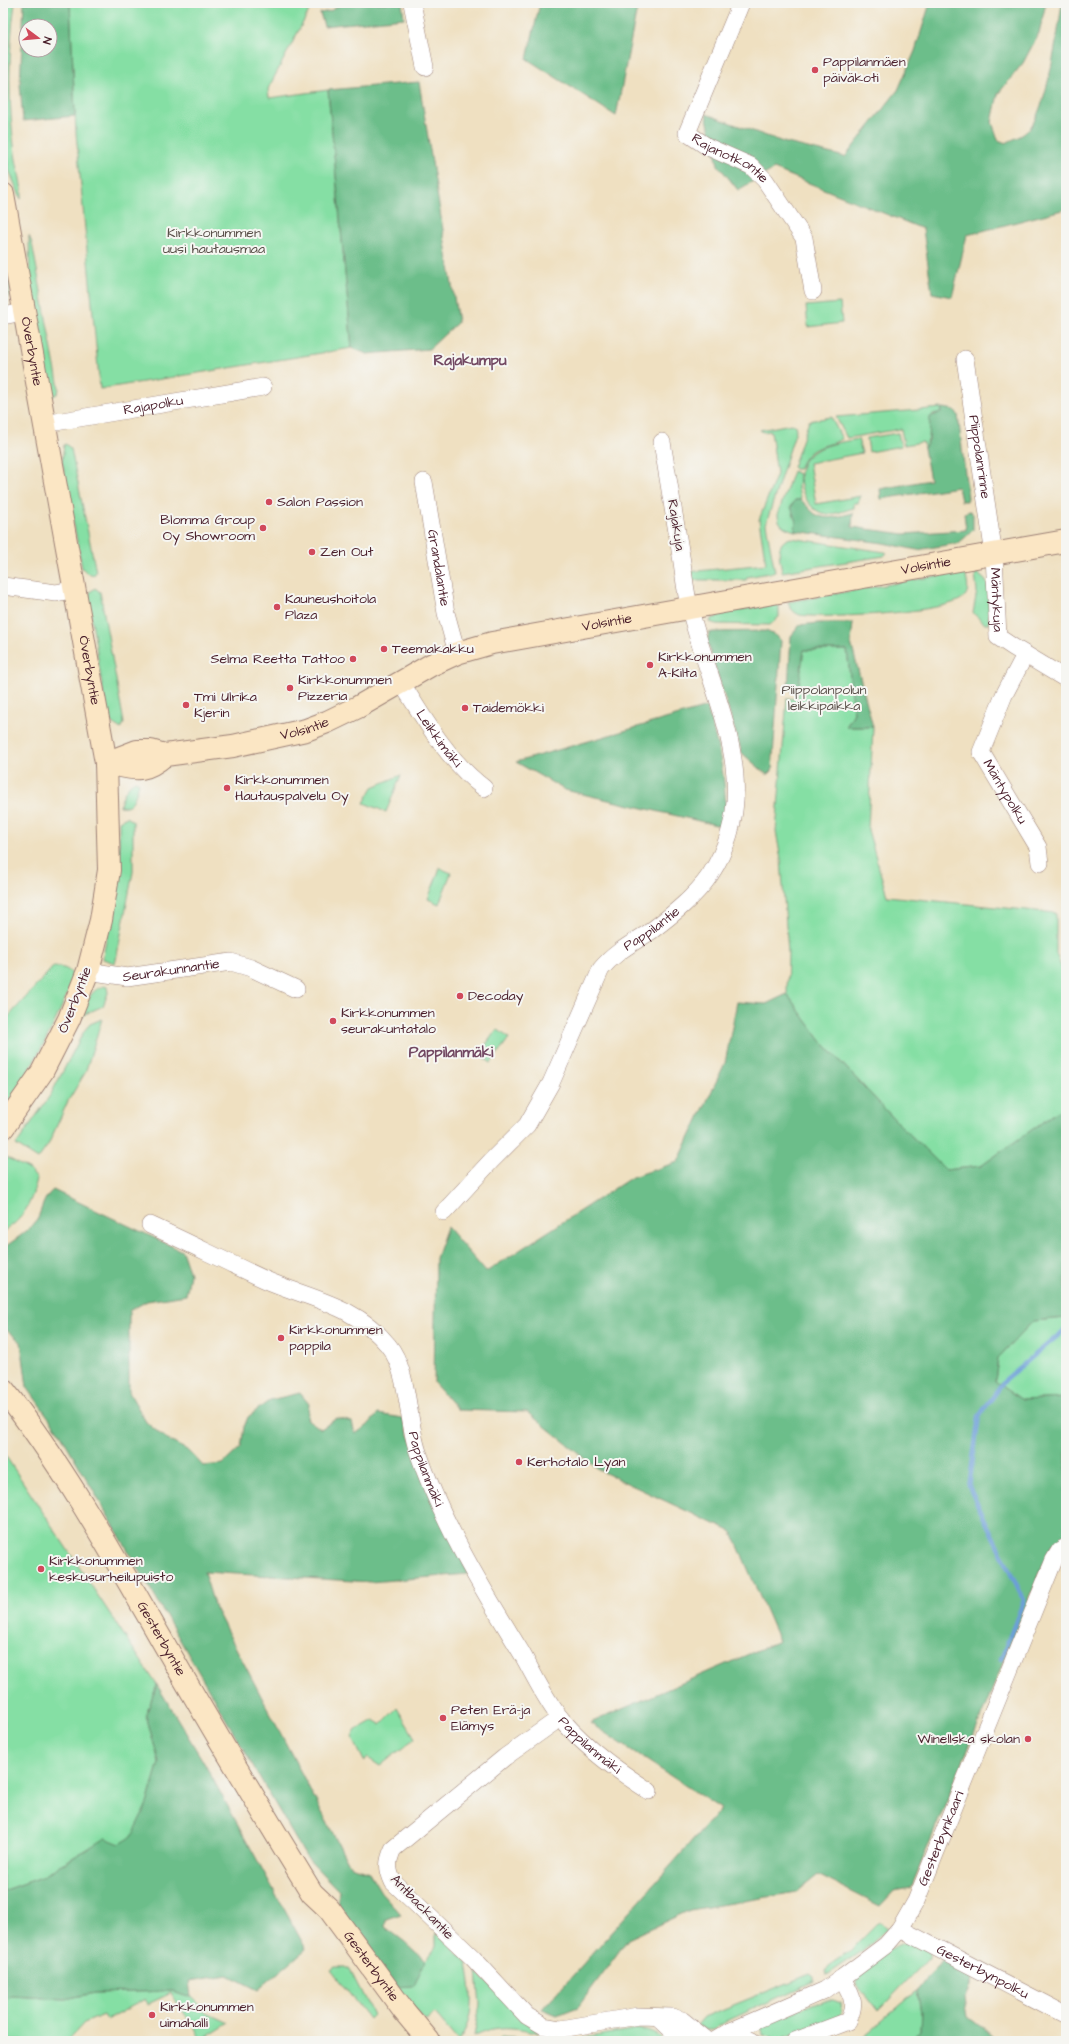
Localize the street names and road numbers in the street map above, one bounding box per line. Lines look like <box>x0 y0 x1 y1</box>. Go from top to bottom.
street label: Rajanotkontie <box>687 129 773 188</box>
street label: Överbyntie <box>15 315 48 388</box>
street label: Rajapolku <box>122 391 185 420</box>
street label: Piippolanrinne <box>963 414 996 501</box>
street label: Rajakuja <box>662 498 690 552</box>
street label: Grandalantie <box>422 528 455 608</box>
street label: Volsintie <box>899 552 953 580</box>
street label: Mäntykuja <box>985 567 1008 632</box>
street label: Volsintie <box>580 608 634 637</box>
street label: Överbyntie <box>73 634 105 707</box>
street label: Leikkimäki <box>411 706 467 772</box>
street label: Volsintie <box>278 712 332 745</box>
street label: Mäntypolku <box>978 755 1032 828</box>
street label: Pappilantie <box>619 902 685 956</box>
street label: Seurakunnantie <box>121 954 221 988</box>
street label: Överbyntie <box>53 963 97 1036</box>
street label: Pappilanmäki <box>403 1430 449 1510</box>
street label: Gesterbyntie <box>132 1598 191 1680</box>
street label: Pappilanmäki <box>553 1712 625 1779</box>
street label: Gesterbynkaari <box>913 1788 969 1889</box>
street label: Antbackantie <box>386 1870 459 1944</box>
street label: Gesterbyntie <box>338 1927 404 2006</box>
street label: Gesterbynpolku <box>933 1940 1032 2004</box>

